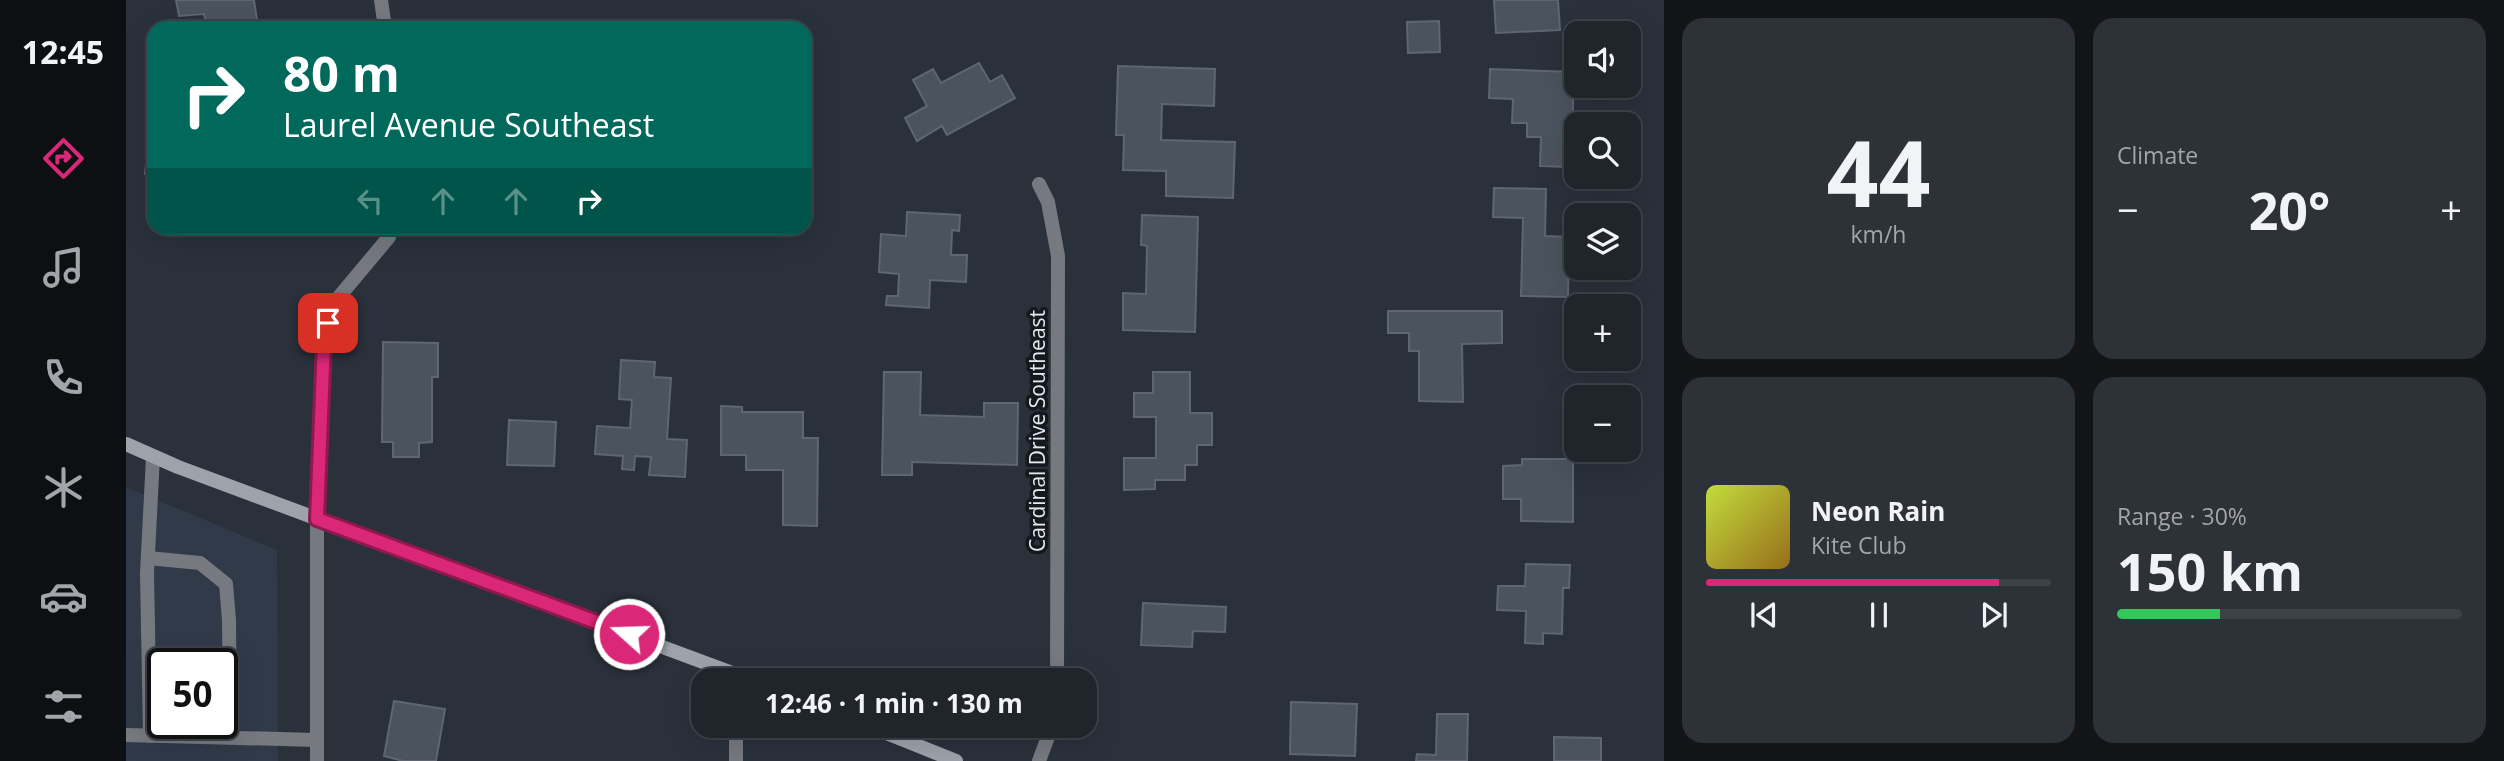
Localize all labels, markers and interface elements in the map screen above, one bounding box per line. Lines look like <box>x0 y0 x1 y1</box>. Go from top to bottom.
map controls <box>1564 21 1641 462</box>
button: sound <box>1564 21 1641 98</box>
text: 12:45 <box>22 30 104 73</box>
text: 80 m <box>283 40 400 106</box>
icon: right <box>168 49 259 140</box>
text: Laurel Avenue Southeast <box>283 103 654 146</box>
text: 44 <box>1826 110 1931 234</box>
button: search <box>1564 112 1641 189</box>
icon: directions <box>39 134 88 183</box>
text: Climate <box>2117 139 2198 171</box>
text: 20° <box>2249 174 2330 245</box>
icon: left <box>351 182 389 220</box>
icon: ahead <box>424 182 462 220</box>
icon: ahead <box>497 182 535 220</box>
icon: right <box>570 182 608 220</box>
text: − <box>2117 183 2139 235</box>
text: + <box>2440 183 2462 235</box>
button: layers <box>1564 203 1641 280</box>
text: km/h <box>1851 218 1906 250</box>
icon: music <box>39 243 88 292</box>
pin <box>298 293 358 353</box>
button: + <box>1564 294 1641 371</box>
icon: arrive <box>309 304 347 342</box>
street label: Cardinal Drive Southeast <box>1023 310 1051 552</box>
icon: phone <box>39 353 88 402</box>
button: − <box>1564 385 1641 462</box>
icon: climate <box>39 463 88 512</box>
text: Neon Rain <box>1811 493 1945 529</box>
text: Range · 30% <box>2117 500 2247 532</box>
text: Kite Club <box>1811 529 1906 561</box>
text: 150 km <box>2117 535 2303 606</box>
icon: car <box>39 572 88 621</box>
icon: previous <box>1745 596 1783 634</box>
icon: pause <box>1860 596 1898 634</box>
icon: next <box>1975 596 2013 634</box>
position arrow <box>592 597 666 671</box>
speed limit sign: 50 <box>147 648 238 739</box>
icon: filters <box>39 682 88 731</box>
text: 12:46 · 1 min · 130 m <box>765 685 1023 721</box>

